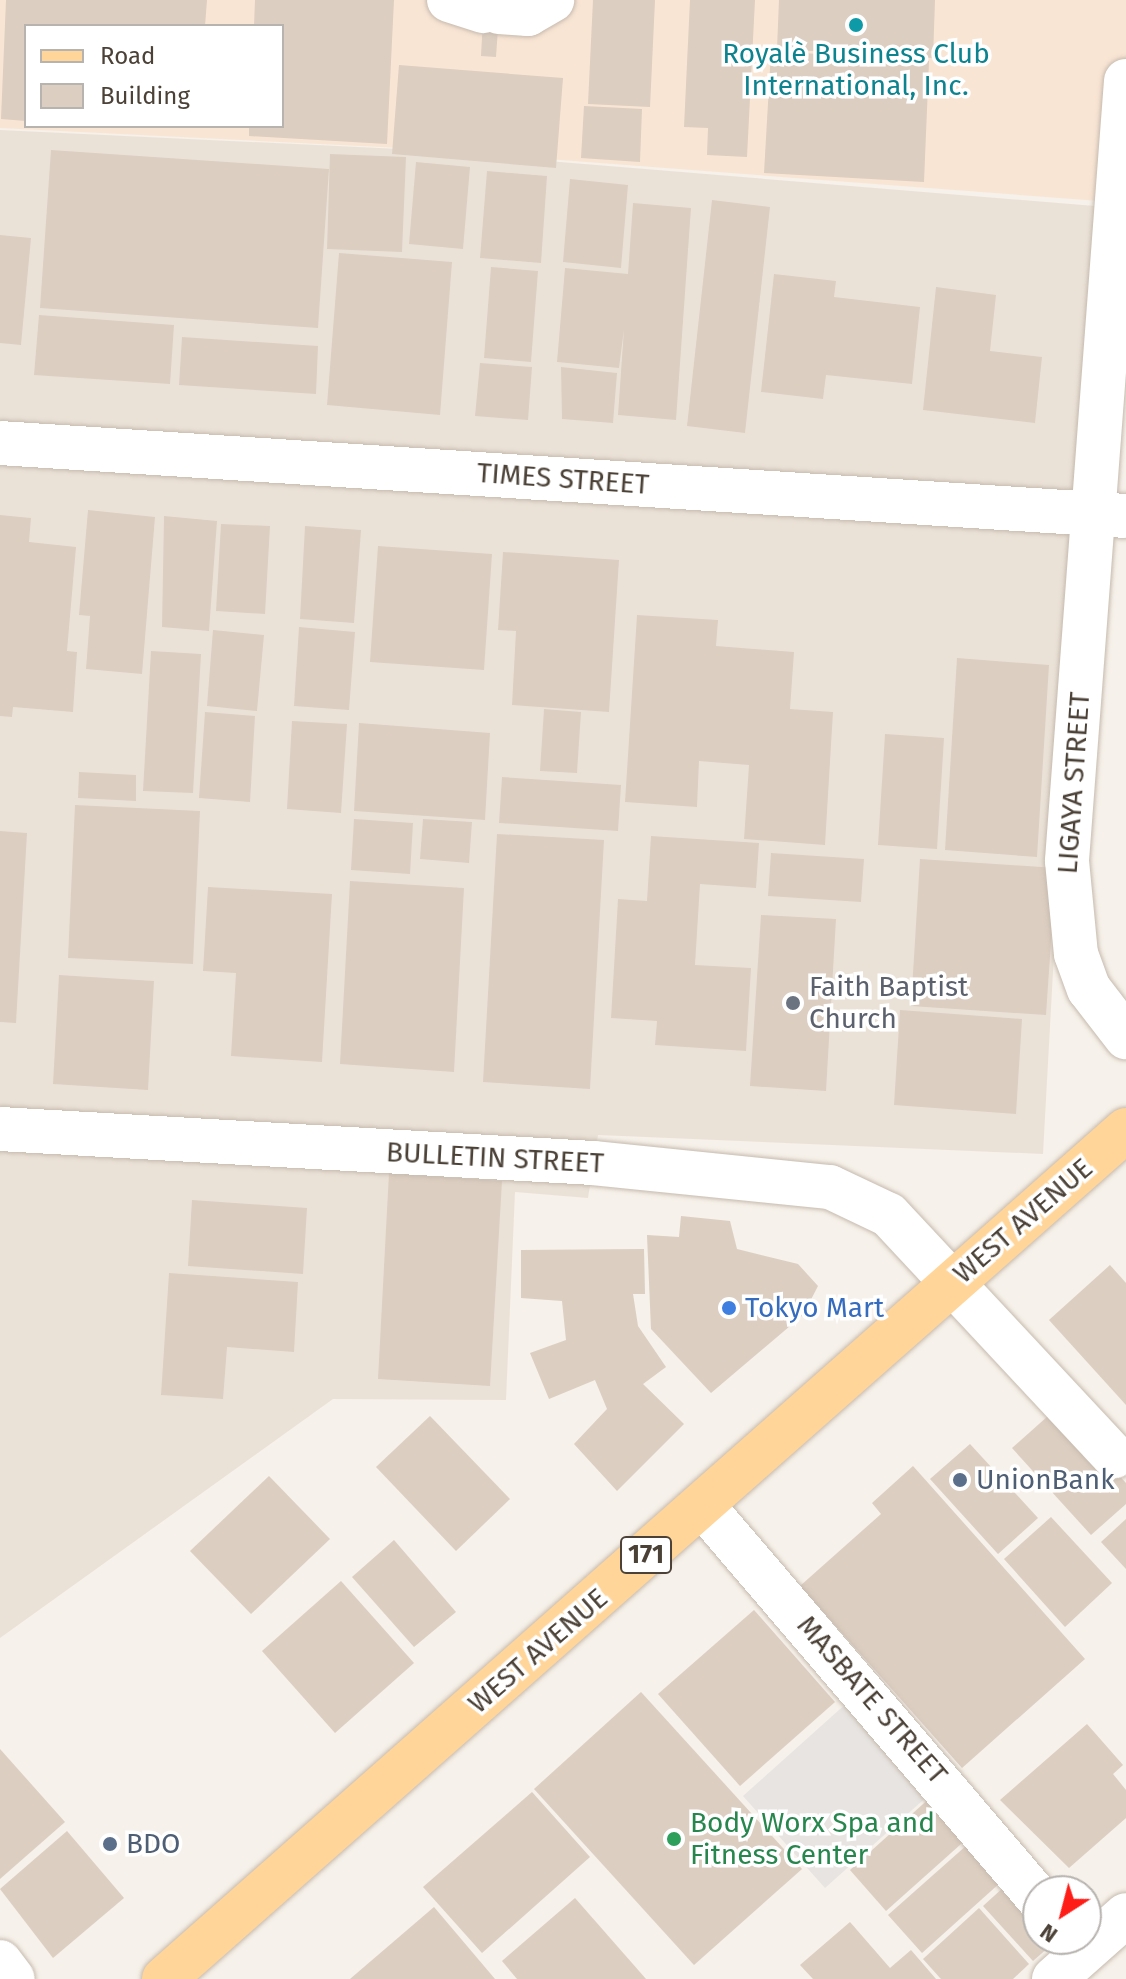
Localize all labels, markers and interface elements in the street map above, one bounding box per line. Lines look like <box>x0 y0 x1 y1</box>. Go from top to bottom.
marker: Royalè Business Club International, Inc. <box>847 16 865 34</box>
legend <box>24 24 284 128</box>
place label: Royalè Business Club International, Inc. <box>722 37 990 103</box>
text: Road <box>100 42 155 70</box>
text: Building <box>100 82 190 110</box>
street label: TIMES STREET <box>476 456 650 502</box>
street label: LIGAYA STREET <box>1051 691 1097 875</box>
place label: Faith Baptist Church <box>809 970 968 1036</box>
marker: Faith Baptist Church <box>784 994 802 1012</box>
street label: BULLETIN STREET <box>385 1136 605 1180</box>
street label: WEST AVENUE <box>947 1152 1099 1290</box>
place label: Tokyo Mart <box>745 1291 884 1325</box>
marker: Tokyo Mart <box>720 1299 738 1317</box>
place label: UnionBank <box>976 1463 1115 1497</box>
marker: UnionBank <box>951 1471 969 1489</box>
road number: 171 <box>620 1533 672 1577</box>
street label: WEST AVENUE <box>462 1582 614 1720</box>
street label: MASBATE STREET <box>790 1609 954 1791</box>
place label: Body Worx Spa and Fitness Center <box>690 1806 935 1872</box>
place label: BDO <box>126 1827 180 1861</box>
marker: Body Worx Spa and Fitness Center <box>665 1830 683 1848</box>
marker: BDO <box>101 1835 119 1853</box>
north arrow <box>1022 1875 1102 1955</box>
text: N <box>1035 1918 1063 1948</box>

